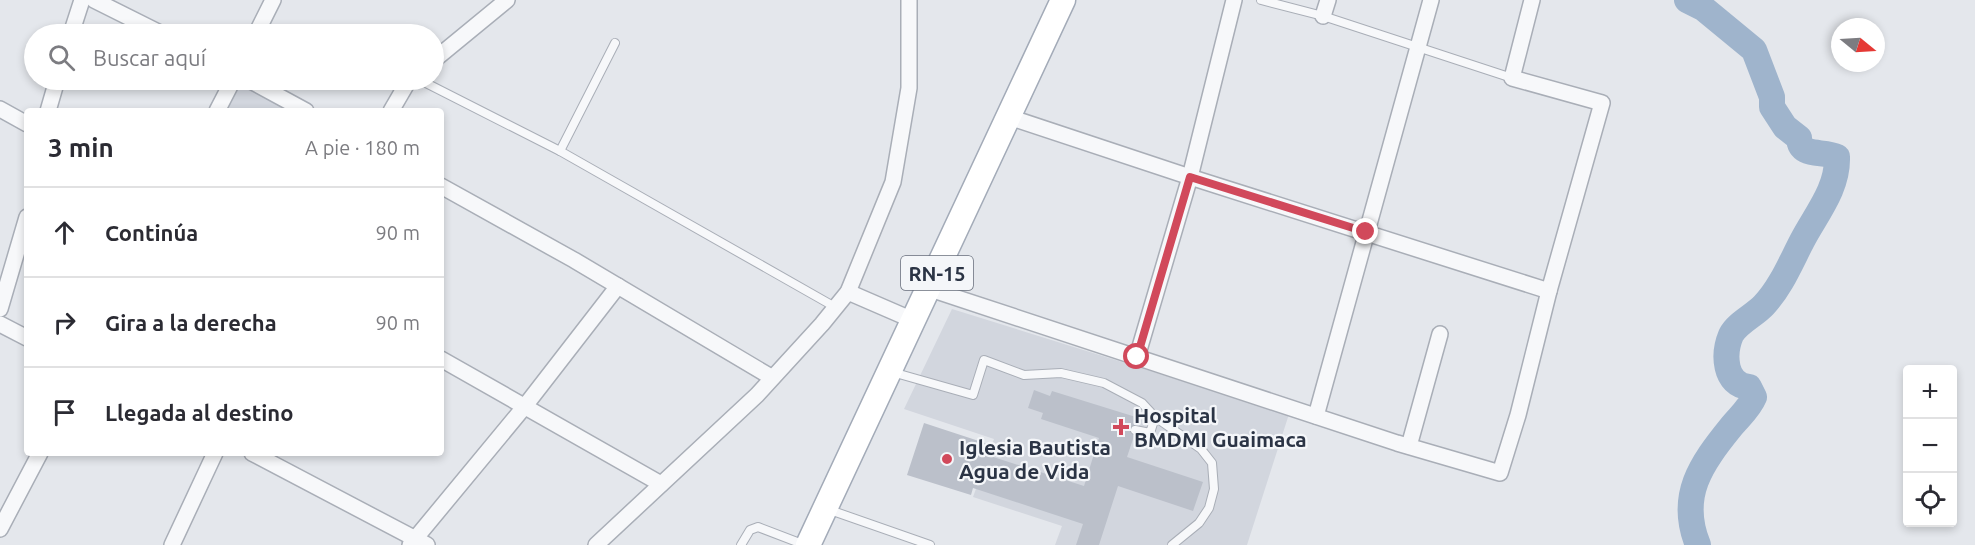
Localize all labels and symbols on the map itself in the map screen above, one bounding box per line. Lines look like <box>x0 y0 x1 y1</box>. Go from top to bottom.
north arrow <box>1831 18 1885 72</box>
route end <box>1352 218 1378 244</box>
road number: RN-15 <box>901 256 973 290</box>
route start <box>1123 343 1149 369</box>
place label: Hospital BMDMI Guaimaca <box>1134 403 1307 451</box>
marker: Hospital BMDMI Guaimaca <box>1112 418 1130 436</box>
place label: Iglesia Bautista Agua de Vida <box>959 435 1111 483</box>
marker: Iglesia Bautista Agua de Vida <box>940 452 954 466</box>

